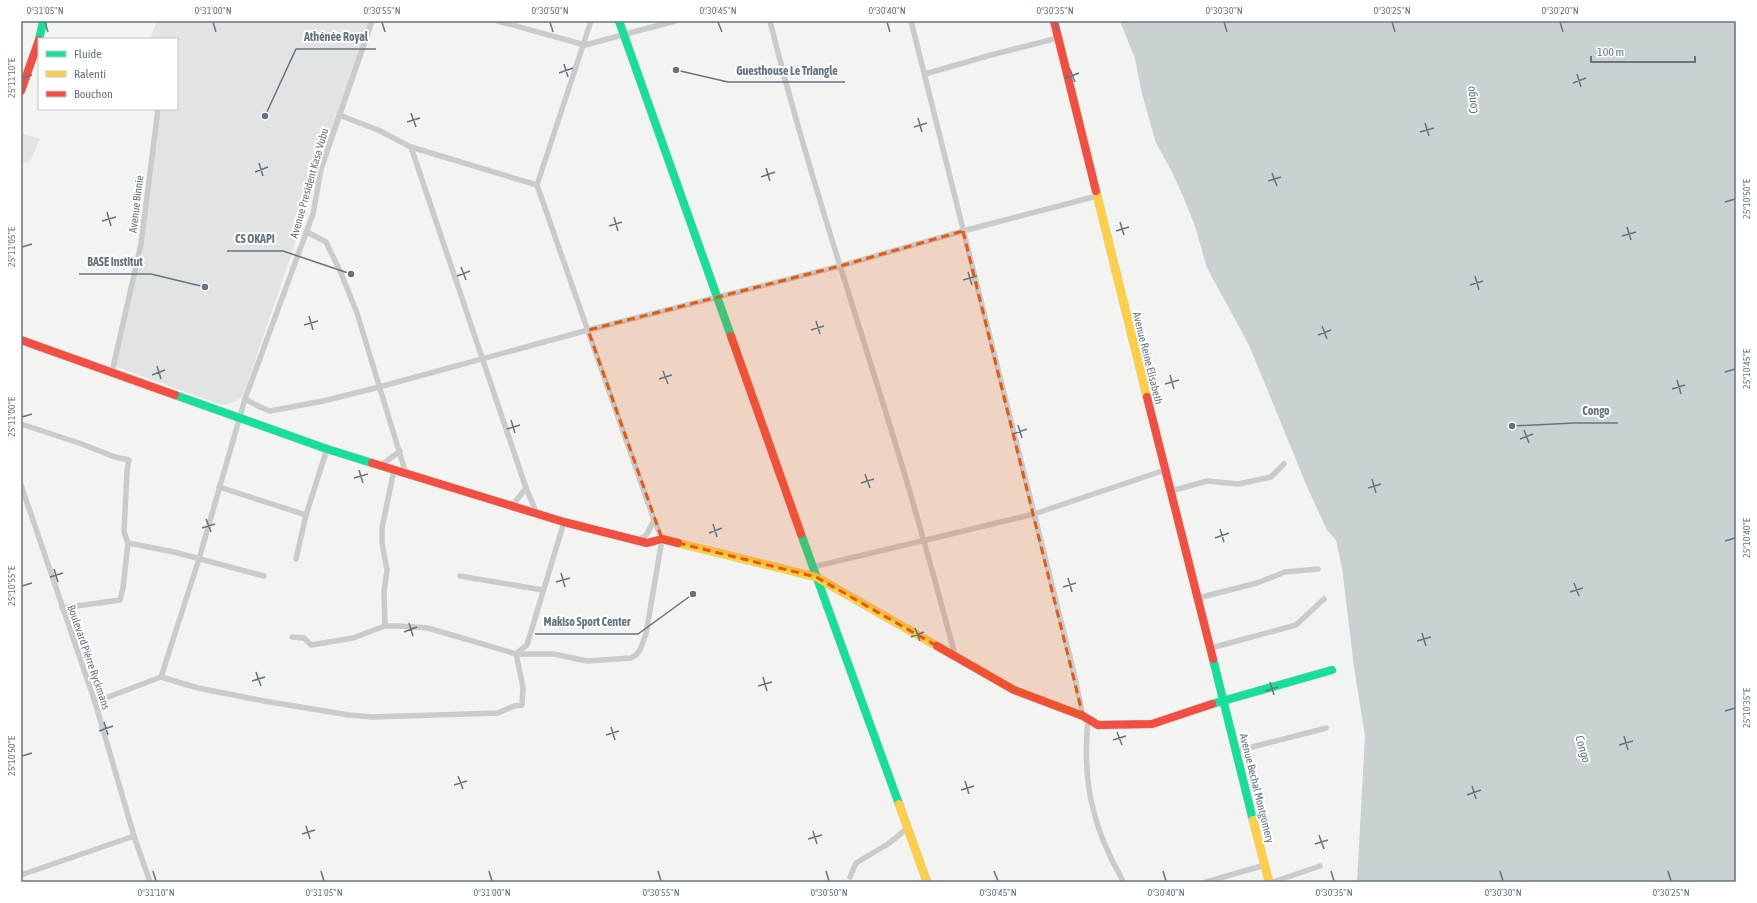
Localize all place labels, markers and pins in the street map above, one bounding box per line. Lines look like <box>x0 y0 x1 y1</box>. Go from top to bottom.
callout: Athénée Royal <box>296 25 376 49</box>
callout: Guesthouse Le Triangle <box>728 58 845 82</box>
callout: CS OKAPI <box>227 227 283 251</box>
callout: BASE Institut <box>79 250 151 274</box>
callout: Congo <box>1574 399 1618 423</box>
callout: Makiso Sport Center <box>535 610 638 634</box>

